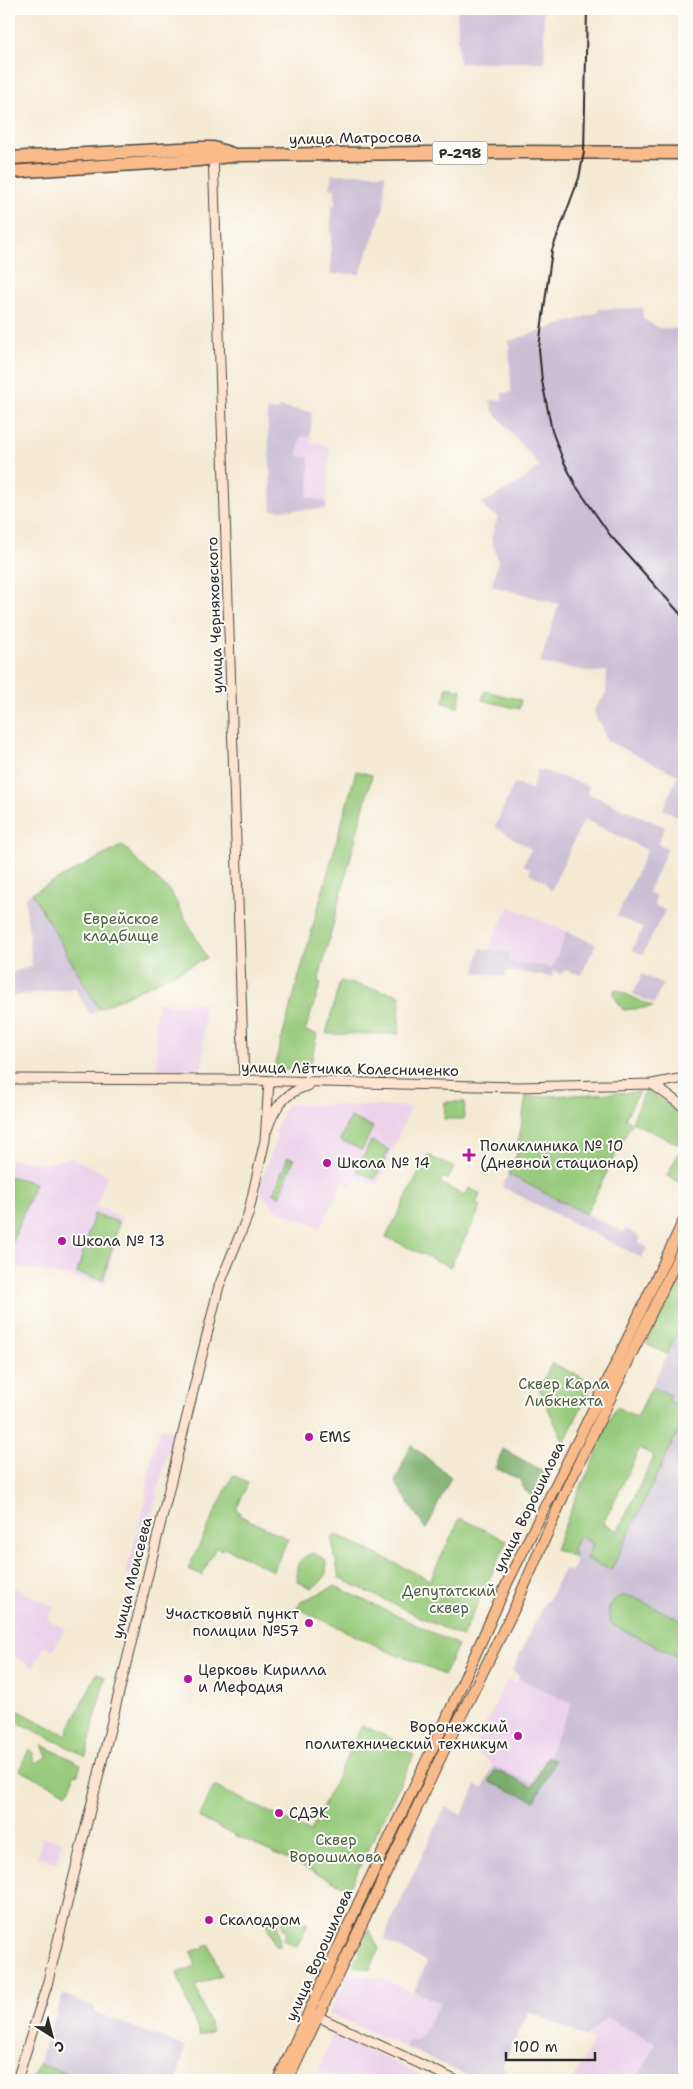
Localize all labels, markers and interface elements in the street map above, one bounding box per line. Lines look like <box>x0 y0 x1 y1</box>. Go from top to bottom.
street label: улица Матросова <box>289 127 422 149</box>
road number: Р-298 <box>432 142 488 164</box>
street label: улица Черняховского <box>202 536 228 694</box>
park label: Еврейское кладбище <box>83 909 159 946</box>
street label: улица Лётчика Колесниченко <box>241 1057 459 1081</box>
place label: Поликлиника № 10 (Дневной стационар) <box>480 1136 638 1173</box>
marker: Поликлиника № 10 (Дневной стационар) <box>462 1148 476 1162</box>
place label: Школа № 14 <box>337 1153 430 1173</box>
marker: Школа № 14 <box>321 1157 333 1169</box>
place label: Школа № 13 <box>72 1231 165 1251</box>
marker: Школа № 13 <box>56 1235 68 1247</box>
park label: Сквер Карла Либкнехта <box>518 1374 610 1411</box>
place label: EMS <box>319 1427 351 1447</box>
marker: EMS <box>303 1431 315 1443</box>
street label: улица Ворошилова <box>489 1438 570 1576</box>
street label: улица Моисеева <box>107 1514 157 1641</box>
park label: Депутатский сквер <box>402 1581 496 1618</box>
place label: Участковый пункт полиции №57 <box>166 1604 299 1641</box>
marker: Участковый пункт полиции №57 <box>303 1617 315 1629</box>
place label: Церковь Кирилла и Мефодия <box>198 1660 327 1697</box>
marker: Церковь Кирилла и Мефодия <box>182 1673 194 1685</box>
place label: Воронежский политехнический техникум <box>305 1717 508 1754</box>
marker: Воронежский политехнический техникум <box>512 1730 524 1742</box>
place label: СДЭК <box>289 1803 329 1823</box>
marker: СДЭК <box>273 1807 285 1819</box>
park label: Сквер Ворошилова <box>290 1830 383 1867</box>
street label: улица Ворошилова <box>281 1885 358 2024</box>
place label: Скалодром <box>219 1910 301 1930</box>
marker: Скалодром <box>203 1914 215 1926</box>
north arrow <box>28 2012 78 2062</box>
scale bar <box>506 2029 594 2061</box>
text: С <box>51 2037 68 2056</box>
text: 100 m <box>513 2037 558 2057</box>

